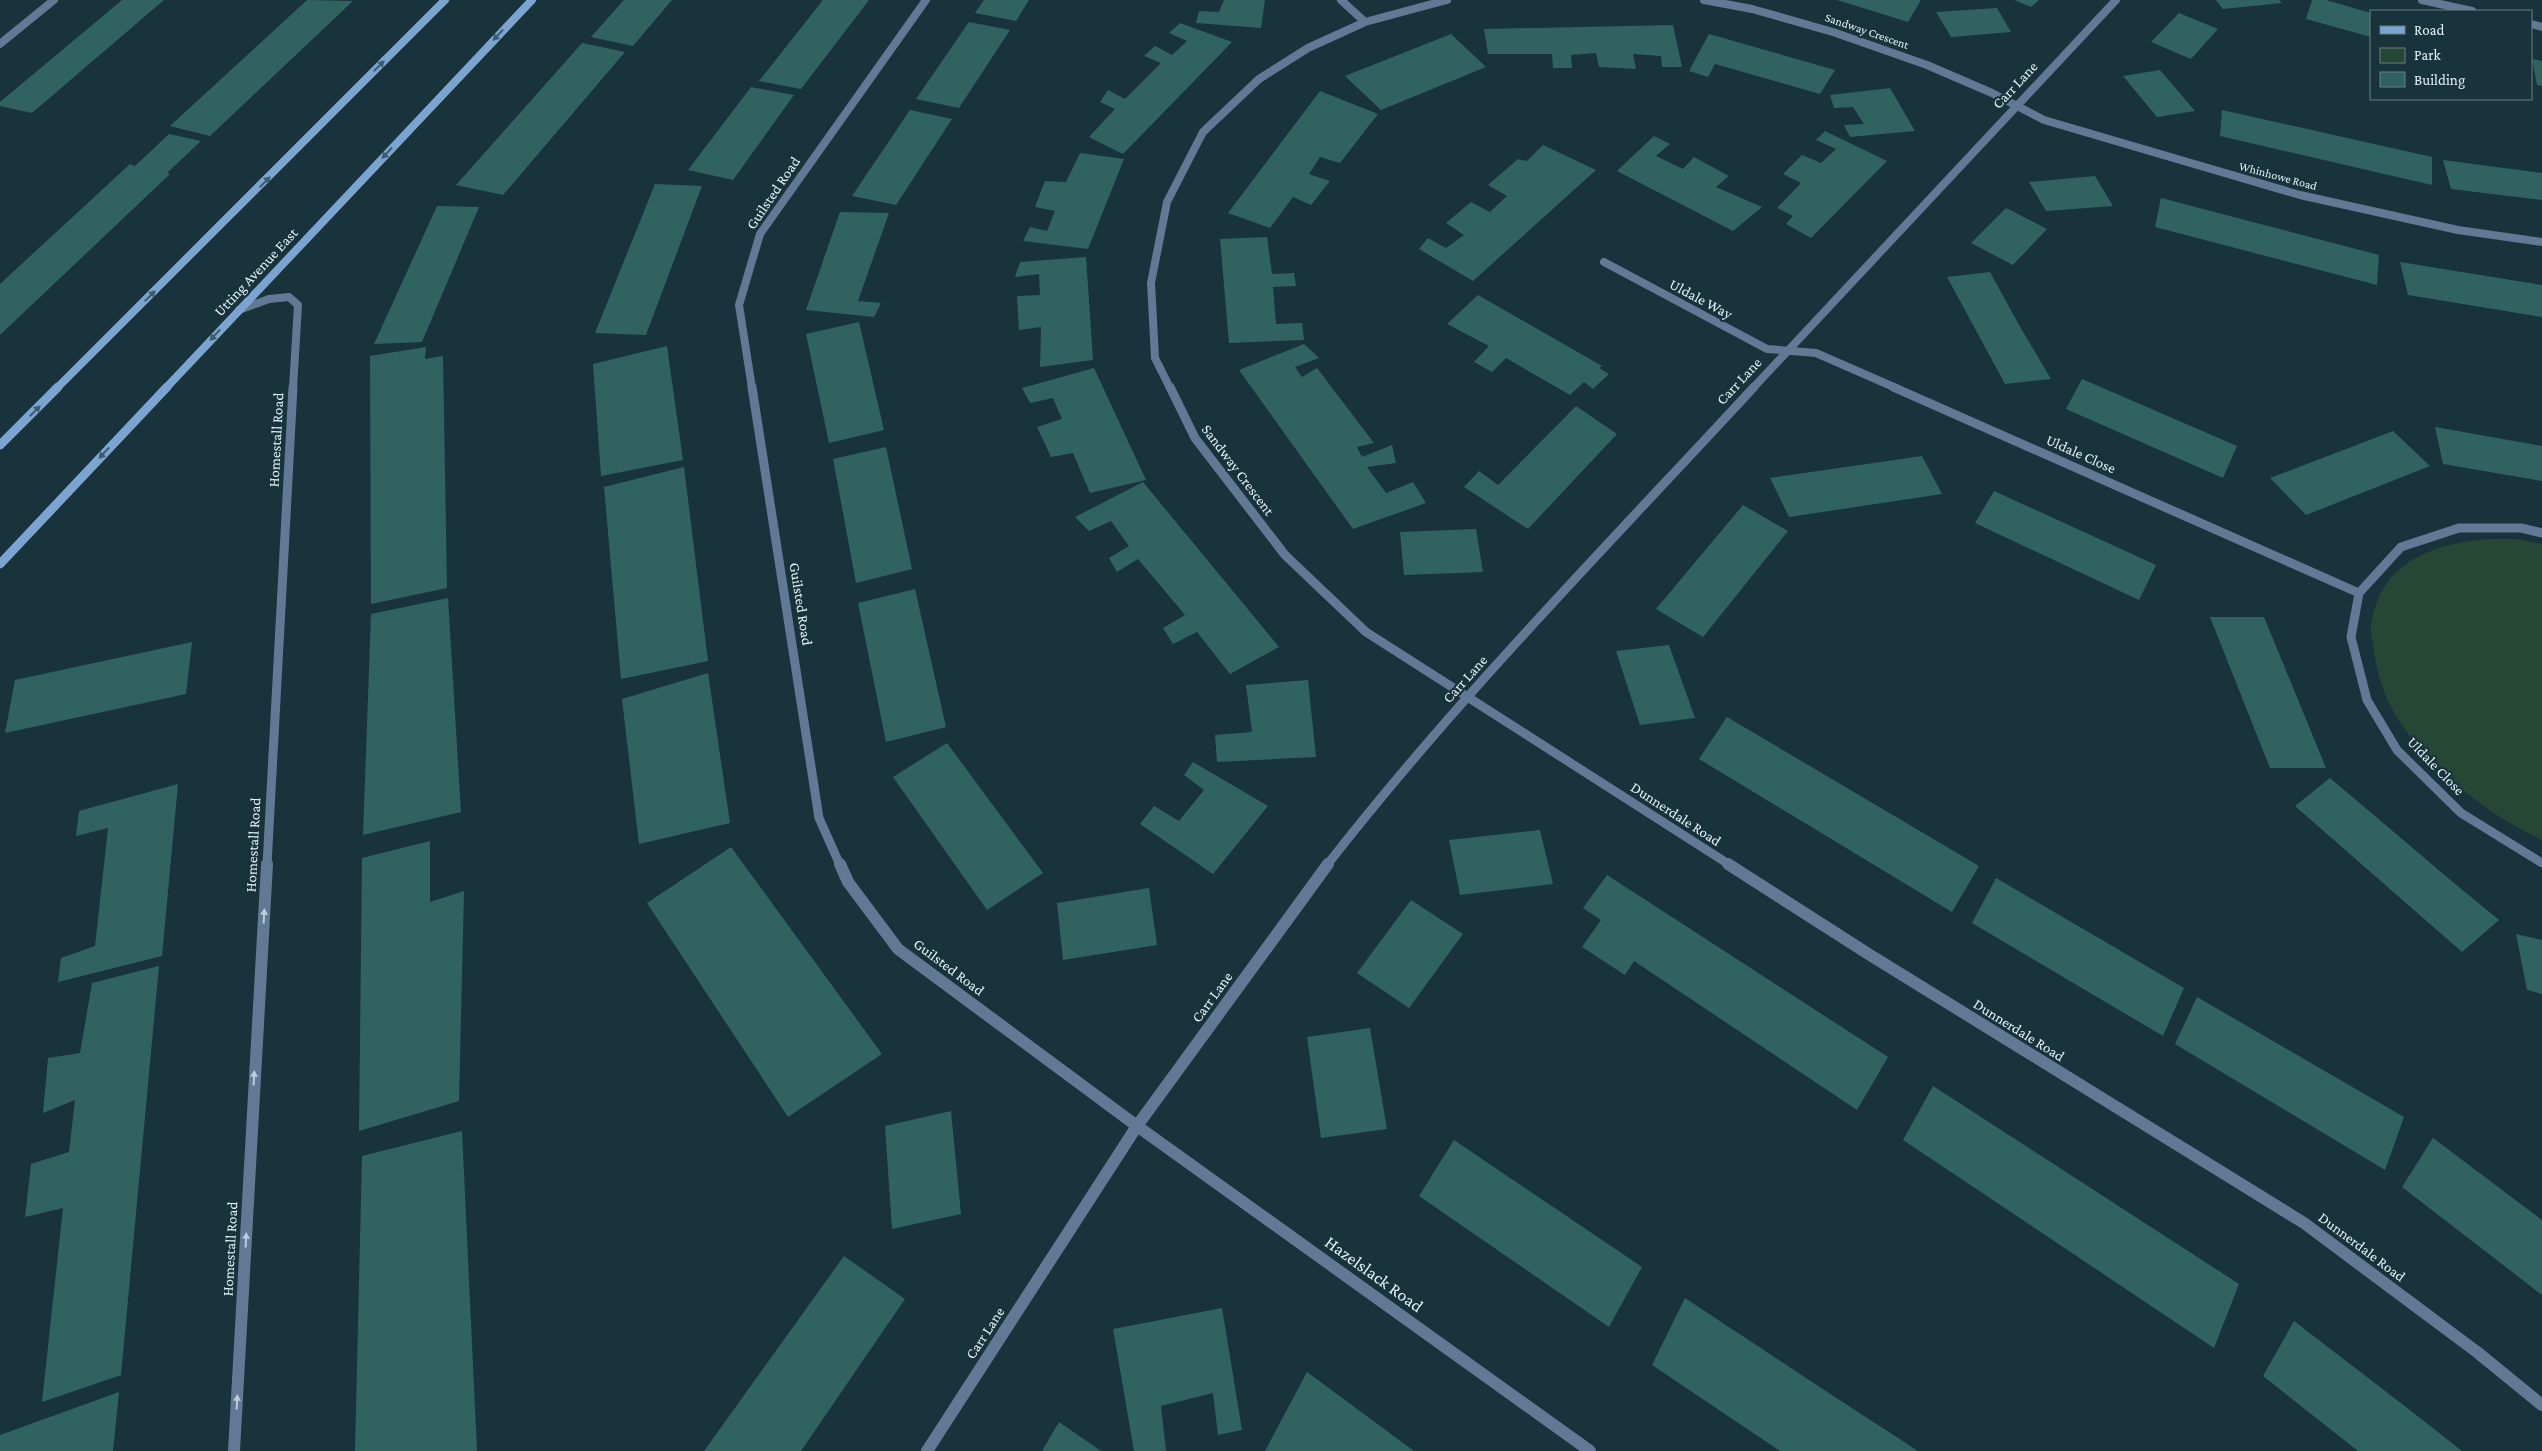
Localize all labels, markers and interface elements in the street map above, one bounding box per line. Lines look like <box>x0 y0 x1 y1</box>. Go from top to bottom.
street label: Sandway Crescent <box>1823 10 1912 52</box>
legend <box>2370 10 2532 100</box>
text: Road <box>2414 22 2445 38</box>
one-way arrow <box>492 29 504 41</box>
text: Park <box>2414 47 2441 63</box>
street label: Carr Lane <box>1989 58 2041 112</box>
one-way arrow <box>373 60 385 72</box>
text: Building <box>2414 72 2465 89</box>
one-way arrow <box>381 147 393 159</box>
street label: Guilsted Road <box>743 154 803 232</box>
street label: Whinhowe Road <box>2238 159 2319 193</box>
one-way arrow <box>259 176 271 188</box>
street label: Utting Avenue East <box>211 224 302 320</box>
street label: Uldale Way <box>1666 276 1735 323</box>
one-way arrow <box>144 290 156 302</box>
one-way arrow <box>209 329 221 341</box>
street label: Carr Lane <box>1713 354 1765 408</box>
street label: Homestall Road <box>266 392 286 488</box>
one-way arrow <box>28 405 40 417</box>
street label: Sandway Crescent <box>1198 421 1278 520</box>
street label: Uldale Close <box>2044 432 2119 477</box>
one-way arrow <box>98 447 110 459</box>
street label: Guilsted Road <box>787 561 815 647</box>
street label: Carr Lane <box>1440 652 1491 706</box>
street label: Uldale Close <box>2404 734 2468 799</box>
street label: Dunnerdale Road <box>1628 779 1724 849</box>
street label: Homestall Road <box>243 797 263 893</box>
one-way arrow <box>260 907 268 923</box>
street label: Guilsted Road <box>911 935 987 999</box>
street label: Carr Lane <box>1188 968 1236 1025</box>
street label: Dunnerdale Road <box>1971 996 2068 1064</box>
one-way arrow <box>251 1070 259 1086</box>
street label: Homestall Road <box>220 1201 240 1297</box>
street label: Dunnerdale Road <box>2316 1209 2409 1285</box>
one-way arrow <box>242 1232 250 1248</box>
street label: Hazelslack Road <box>1321 1232 1427 1317</box>
street label: Carr Lane <box>962 1304 1008 1362</box>
one-way arrow <box>233 1394 241 1410</box>

